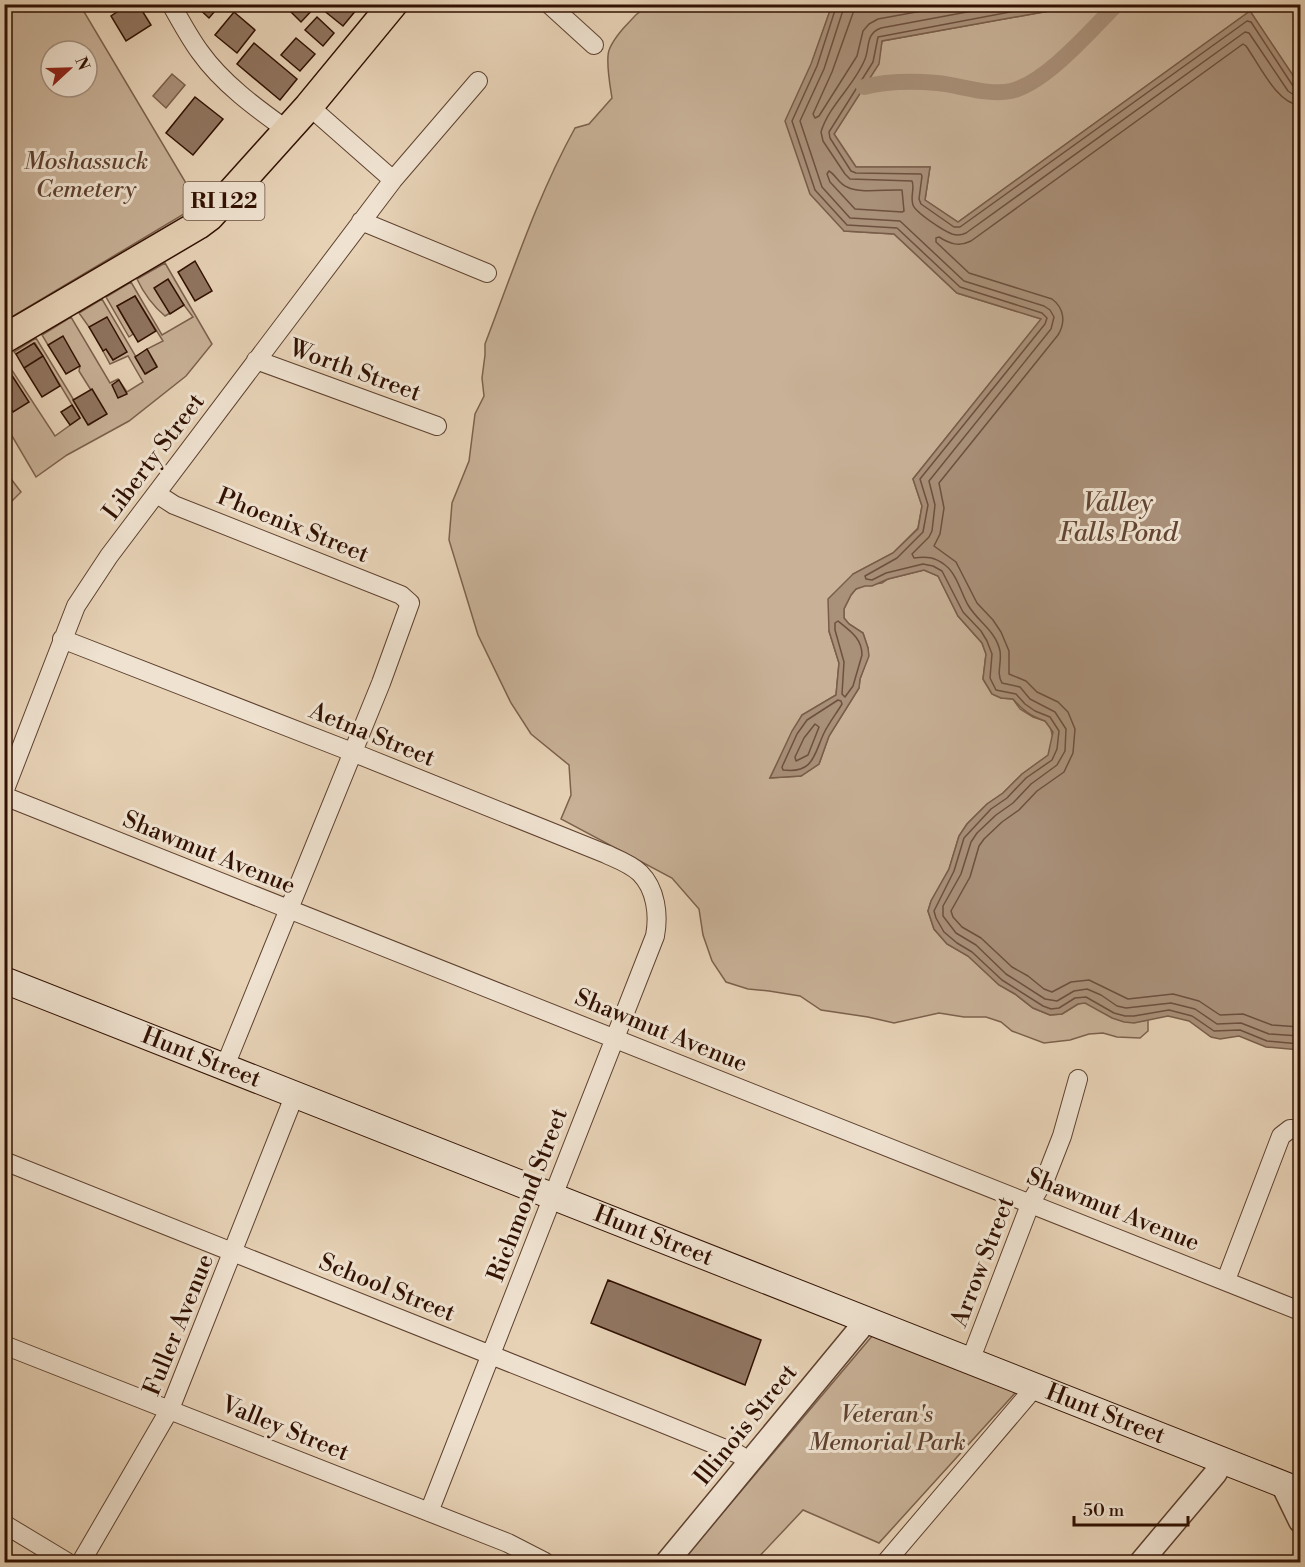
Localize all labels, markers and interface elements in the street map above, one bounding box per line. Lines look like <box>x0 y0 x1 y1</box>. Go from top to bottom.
north arrow <box>39 39 99 99</box>
text: N <box>70 54 94 74</box>
park label: Moshassuck Cemetery <box>24 147 148 205</box>
road number: RI 122 <box>184 182 264 220</box>
street label: Worth Street <box>284 333 425 409</box>
street label: Liberty Street <box>97 387 212 526</box>
street label: Phoenix Street <box>213 482 374 570</box>
water label: Valley Falls Pond <box>1059 487 1179 549</box>
street label: Aetna Street <box>304 696 440 774</box>
street label: Shawmut Avenue <box>118 805 300 901</box>
street label: Shawmut Avenue <box>570 983 752 1079</box>
street label: Hunt Street <box>137 1021 266 1095</box>
street label: Richmond Street <box>481 1104 575 1286</box>
street label: Shawmut Avenue <box>1022 1162 1204 1258</box>
street label: Arrow Street <box>944 1192 1022 1332</box>
street label: Hunt Street <box>589 1199 718 1273</box>
street label: School Street <box>315 1247 460 1329</box>
street label: Fuller Avenue <box>137 1250 221 1400</box>
street label: Illinois Street <box>688 1358 804 1492</box>
street label: Hunt Street <box>1041 1377 1170 1452</box>
street label: Valley Street <box>216 1389 354 1468</box>
park label: Veteran's Memorial Park <box>808 1400 966 1458</box>
scale bar <box>1074 1489 1188 1527</box>
text: 50 m <box>1083 1499 1125 1522</box>

